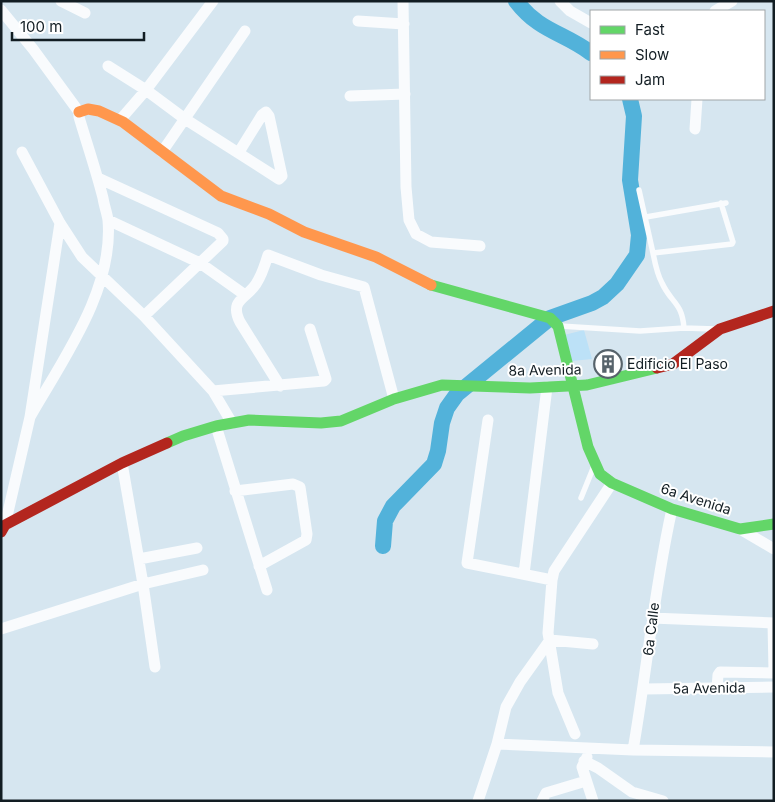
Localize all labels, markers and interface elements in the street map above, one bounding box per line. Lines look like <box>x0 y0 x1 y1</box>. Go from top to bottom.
scale bar <box>12 10 145 42</box>
legend <box>590 10 765 100</box>
text: 100 m <box>20 17 62 36</box>
text: Fast <box>635 20 665 39</box>
text: Slow <box>635 45 669 64</box>
text: Jam <box>635 70 665 89</box>
building icon: Edificio El Paso <box>593 349 623 379</box>
place label: Edificio El Paso <box>627 355 728 372</box>
street label: 8a Avenida <box>508 360 582 379</box>
street label: 6a Avenida <box>659 479 734 518</box>
street label: 6a Calle <box>639 601 662 657</box>
street label: 5a Avenida <box>672 678 746 697</box>

